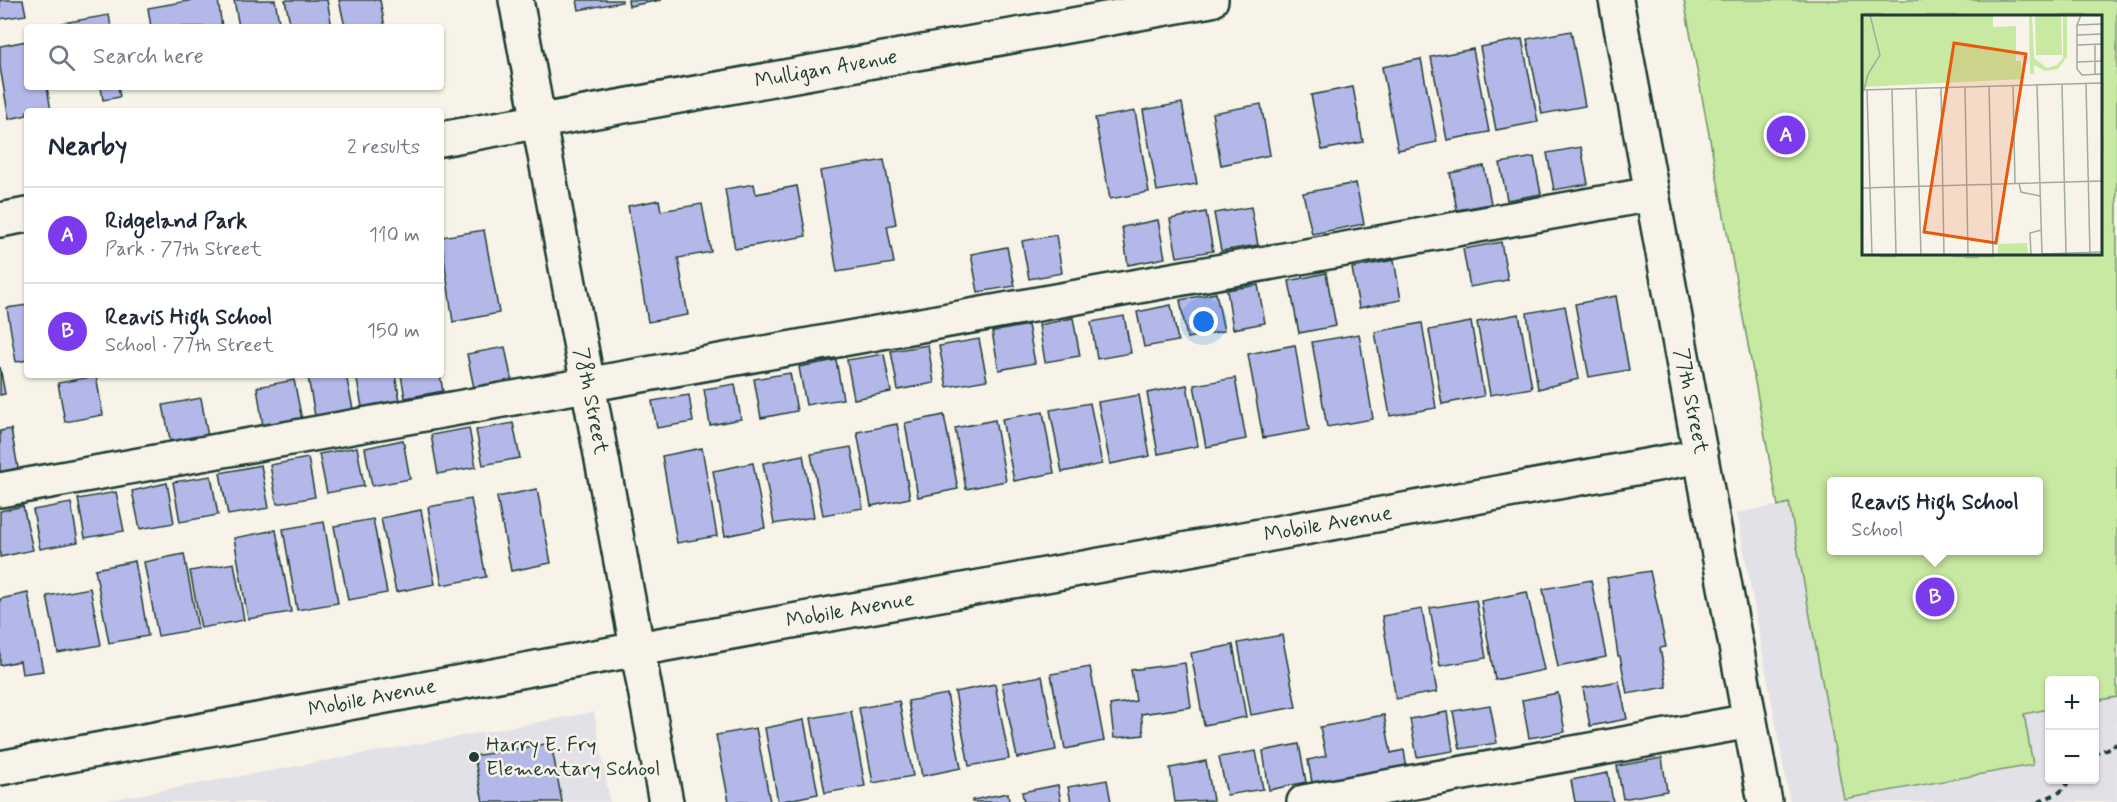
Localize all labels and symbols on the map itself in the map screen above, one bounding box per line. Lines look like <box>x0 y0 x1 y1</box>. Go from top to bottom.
inset map <box>1862 15 2102 255</box>
street label: Mulligan Avenue <box>753 43 899 95</box>
pin: A <box>1766 112 1806 158</box>
your location <box>1189 307 1218 336</box>
street label: 78th Street <box>567 345 615 457</box>
street label: 77th Street <box>1667 346 1715 457</box>
street label: Mobile Avenue <box>1262 499 1394 549</box>
pin: B <box>1916 574 1954 620</box>
street label: Mobile Avenue <box>784 585 916 635</box>
street label: Mobile Avenue <box>306 672 438 724</box>
place label: Harry E. Fry Elementary School <box>486 731 661 783</box>
marker: Harry E. Fry Elementary School <box>467 750 481 764</box>

